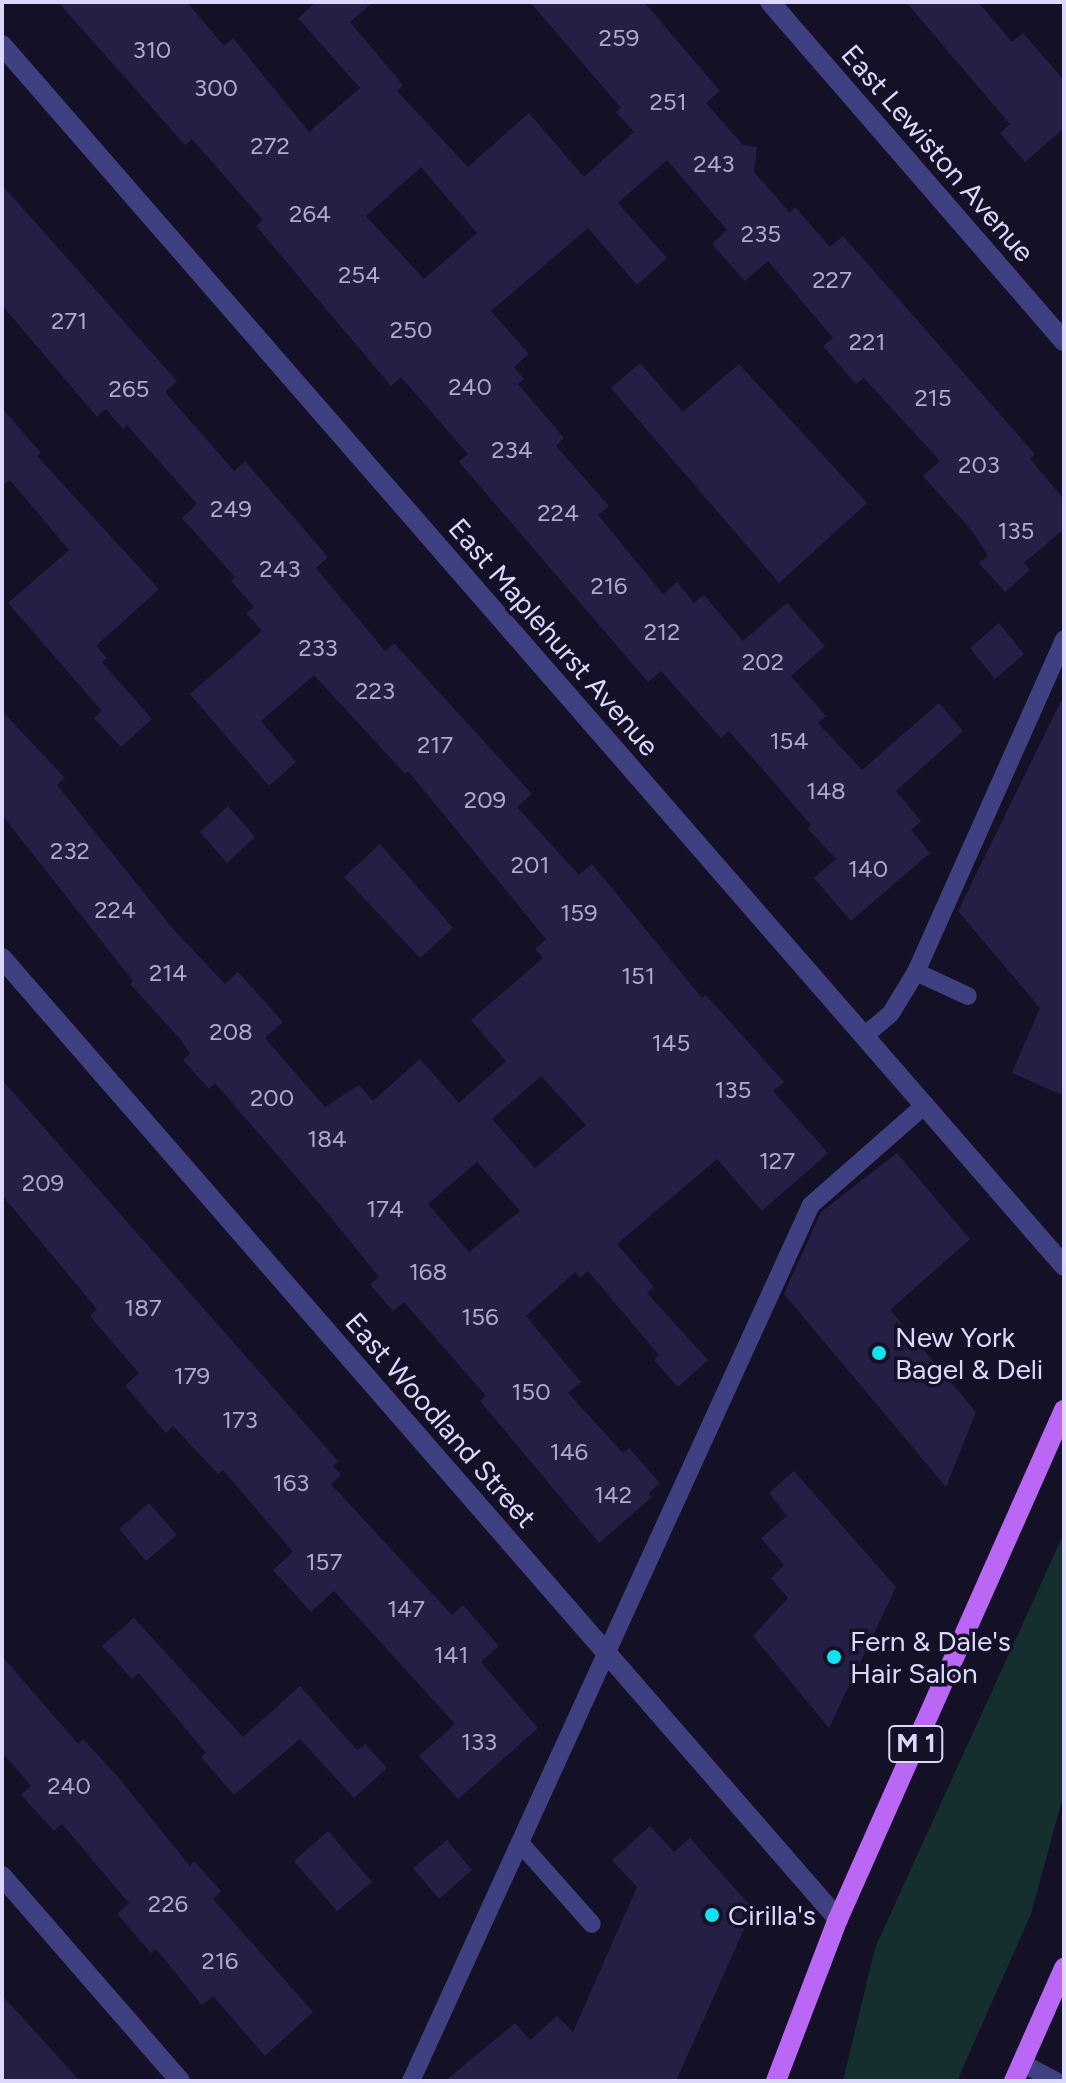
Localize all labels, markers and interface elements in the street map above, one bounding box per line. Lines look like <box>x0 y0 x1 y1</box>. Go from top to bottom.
house number: 259 <box>599 24 639 52</box>
house number: 310 <box>133 36 171 64</box>
street label: East Lewiston Avenue <box>835 38 1041 268</box>
house number: 300 <box>194 74 238 102</box>
house number: 251 <box>649 88 687 116</box>
house number: 272 <box>250 132 290 160</box>
house number: 243 <box>693 150 735 178</box>
house number: 264 <box>289 200 331 228</box>
house number: 235 <box>741 220 781 248</box>
house number: 254 <box>338 261 380 289</box>
house number: 227 <box>812 266 852 294</box>
house number: 271 <box>51 307 87 335</box>
house number: 250 <box>390 316 432 344</box>
house number: 221 <box>849 328 885 356</box>
house number: 240 <box>448 373 492 401</box>
house number: 265 <box>109 375 149 403</box>
house number: 215 <box>914 384 952 412</box>
house number: 234 <box>491 436 533 464</box>
house number: 203 <box>958 451 1000 479</box>
house number: 249 <box>210 495 252 523</box>
house number: 224 <box>537 499 579 527</box>
street label: East Maplehurst Avenue <box>442 512 666 762</box>
house number: 135 <box>998 517 1034 545</box>
house number: 243 <box>259 555 301 583</box>
house number: 216 <box>591 572 627 600</box>
house number: 212 <box>644 618 680 646</box>
house number: 233 <box>298 634 338 662</box>
house number: 202 <box>742 648 784 676</box>
house number: 223 <box>355 677 395 705</box>
house number: 154 <box>770 727 808 755</box>
house number: 217 <box>417 731 453 759</box>
house number: 148 <box>806 777 846 805</box>
house number: 209 <box>464 786 506 814</box>
house number: 232 <box>50 837 90 865</box>
house number: 201 <box>511 851 549 879</box>
house number: 140 <box>848 855 888 883</box>
house number: 224 <box>94 896 136 924</box>
house number: 159 <box>560 899 598 927</box>
house number: 214 <box>149 959 187 987</box>
house number: 151 <box>621 962 655 990</box>
house number: 208 <box>209 1018 253 1046</box>
house number: 145 <box>652 1029 690 1057</box>
house number: 135 <box>715 1076 751 1104</box>
house number: 200 <box>250 1084 294 1112</box>
house number: 184 <box>307 1125 347 1153</box>
house number: 127 <box>759 1147 795 1175</box>
house number: 209 <box>22 1169 64 1197</box>
house number: 174 <box>366 1195 404 1223</box>
house number: 168 <box>409 1258 447 1286</box>
house number: 187 <box>124 1294 162 1322</box>
house number: 156 <box>461 1303 499 1331</box>
street label: East Woodland Street <box>338 1306 544 1534</box>
place label: New York Bagel & Deli <box>895 1320 1043 1386</box>
marker: New York Bagel & Deli <box>870 1344 888 1362</box>
house number: 179 <box>174 1362 210 1390</box>
house number: 150 <box>511 1378 551 1406</box>
house number: 173 <box>222 1406 258 1434</box>
house number: 146 <box>550 1438 588 1466</box>
house number: 163 <box>273 1469 309 1497</box>
house number: 142 <box>594 1481 632 1509</box>
house number: 157 <box>306 1548 342 1576</box>
house number: 147 <box>387 1595 425 1623</box>
place label: Fern & Dale's Hair Salon <box>850 1624 1011 1690</box>
house number: 141 <box>434 1641 468 1669</box>
marker: Fern & Dale's Hair Salon <box>825 1648 843 1666</box>
road number: M 1 <box>888 1722 944 1766</box>
house number: 133 <box>461 1728 497 1756</box>
house number: 240 <box>47 1772 91 1800</box>
house number: 226 <box>148 1890 188 1918</box>
place label: Cirilla's <box>728 1898 816 1932</box>
marker: Cirilla's <box>703 1906 721 1924</box>
house number: 216 <box>202 1947 238 1975</box>

